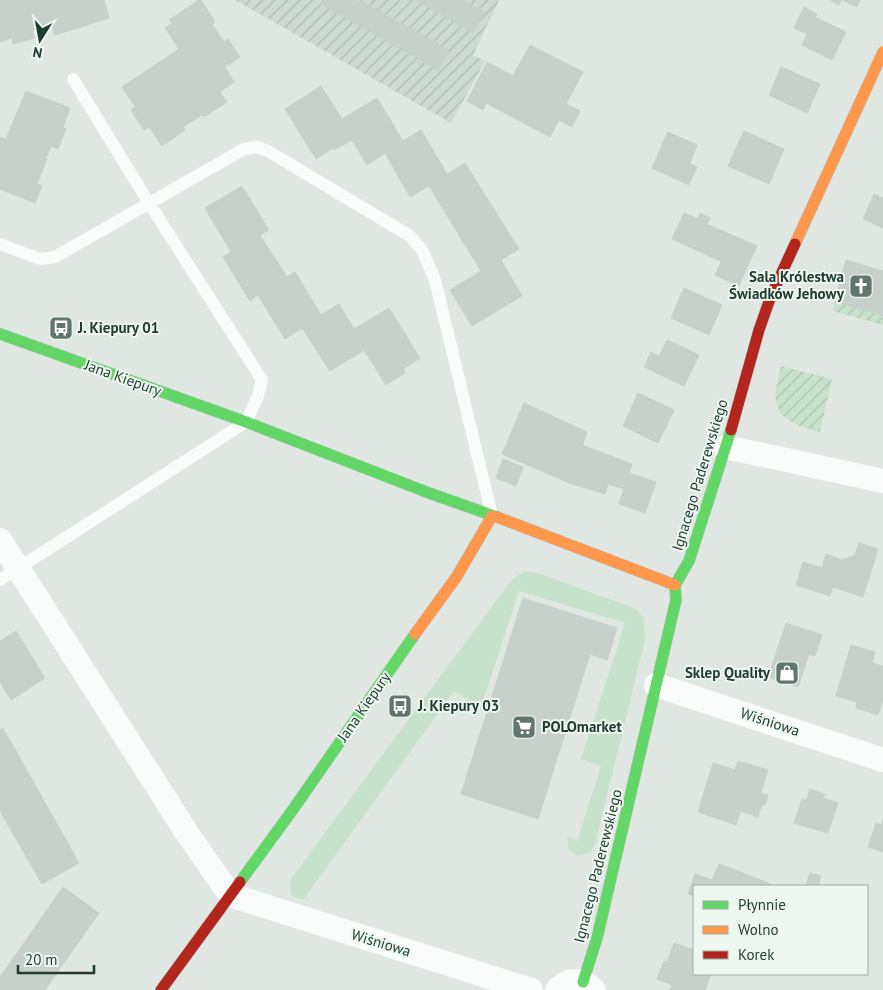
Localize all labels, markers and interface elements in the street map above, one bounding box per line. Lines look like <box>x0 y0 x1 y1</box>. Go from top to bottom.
north arrow <box>15 15 65 65</box>
text: N <box>31 43 44 62</box>
place label: Sala Królestwa Świadków Jehowy <box>729 267 845 303</box>
church icon: Sala Królestwa Świadków Jehowy <box>848 273 874 299</box>
bus stop icon: J. Kiepury 01 <box>48 315 74 341</box>
place label: J. Kiepury 01 <box>77 318 159 337</box>
street label: Jana Kiepury <box>81 354 164 400</box>
street label: Ignacego Paderewskiego <box>667 397 732 553</box>
shop icon: Sklep Quality <box>774 660 800 686</box>
place label: Sklep Quality <box>685 663 771 682</box>
street label: Jana Kiepury <box>332 668 394 746</box>
bus stop icon: J. Kiepury 03 <box>387 693 413 719</box>
place label: J. Kiepury 03 <box>417 696 499 715</box>
street label: Wiśniowa <box>738 703 802 740</box>
supermarket icon: POLOmarket <box>511 714 537 740</box>
place label: POLOmarket <box>542 717 622 736</box>
street label: Ignacego Paderewskiego <box>569 787 626 945</box>
legend <box>693 885 868 975</box>
text: Płynnie <box>738 895 786 914</box>
text: Wolno <box>738 920 778 939</box>
street label: Wiśniowa <box>349 924 413 961</box>
scale bar <box>18 942 94 974</box>
text: Korek <box>738 945 775 964</box>
text: 20 m <box>25 950 58 969</box>

